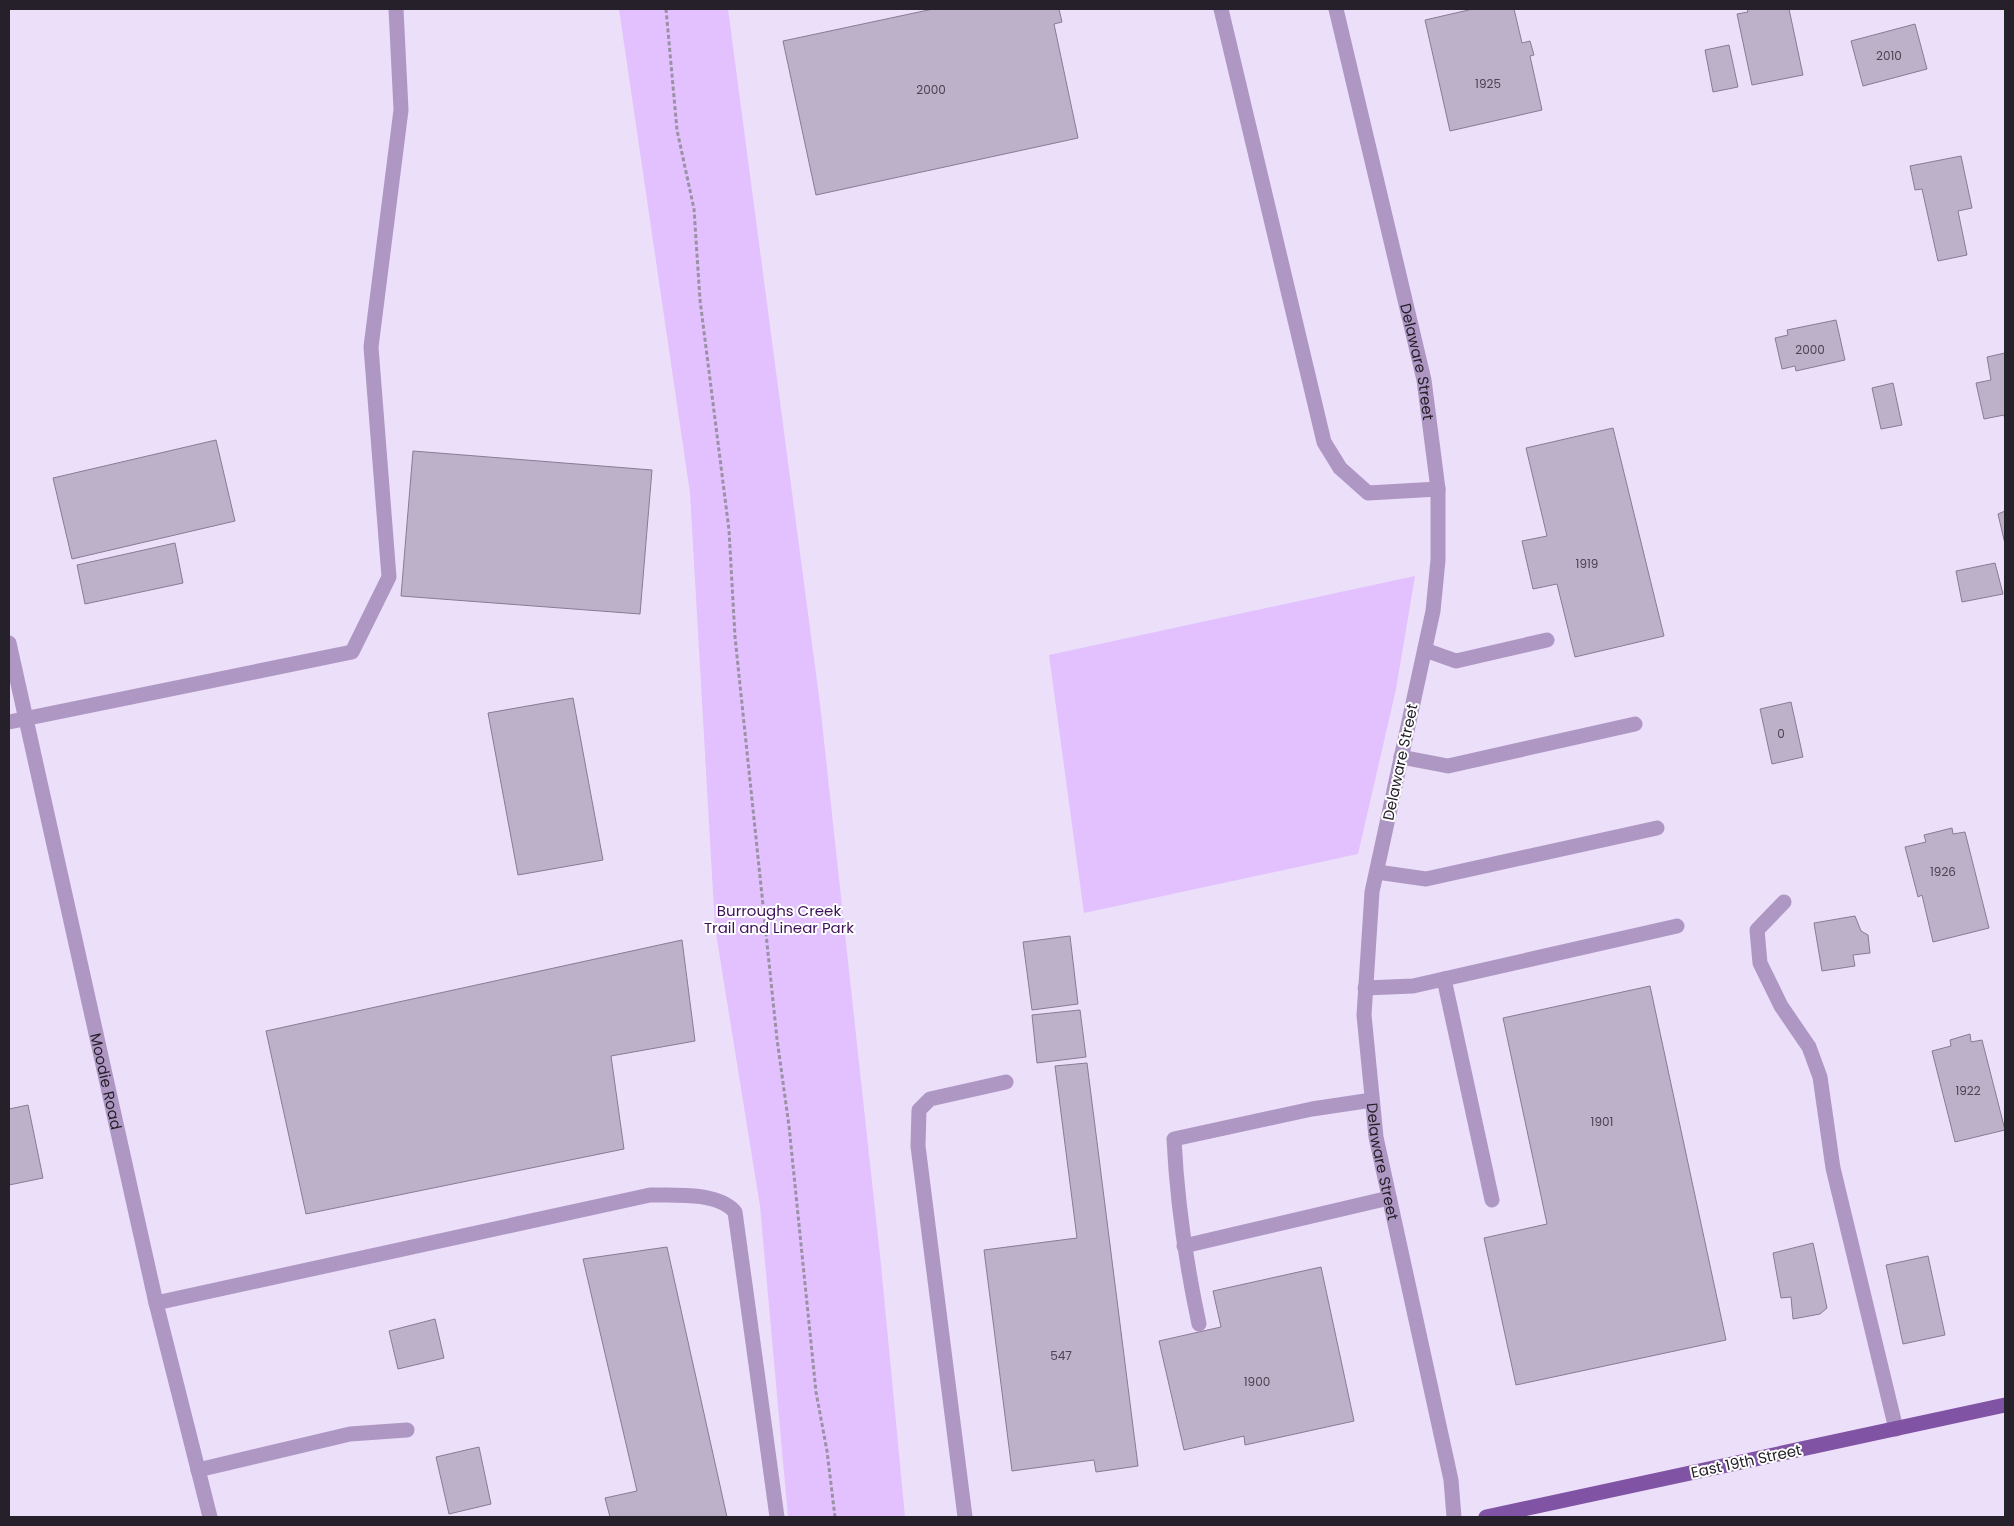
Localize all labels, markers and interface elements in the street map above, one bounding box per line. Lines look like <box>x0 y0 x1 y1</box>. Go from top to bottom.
house number: 2010 <box>1876 47 1902 64</box>
house number: 1925 <box>1475 75 1501 92</box>
house number: 2000 <box>916 81 946 98</box>
street label: Delaware Street <box>1396 301 1440 421</box>
house number: 2000 <box>1795 341 1825 358</box>
house number: 1919 <box>1576 555 1598 572</box>
street label: Delaware Street <box>1377 702 1423 822</box>
house number: 0 <box>1777 725 1785 742</box>
house number: 1926 <box>1930 863 1956 880</box>
park label: Burroughs Creek Trail and Linear Park <box>704 900 854 938</box>
street label: Moodie Road <box>86 1031 128 1132</box>
house number: 1922 <box>1955 1082 1981 1099</box>
street label: Delaware Street <box>1362 1102 1404 1222</box>
house number: 1901 <box>1591 1113 1613 1130</box>
house number: 547 <box>1050 1347 1072 1364</box>
house number: 1900 <box>1244 1373 1270 1390</box>
street label: East 19th Street <box>1689 1439 1803 1483</box>

